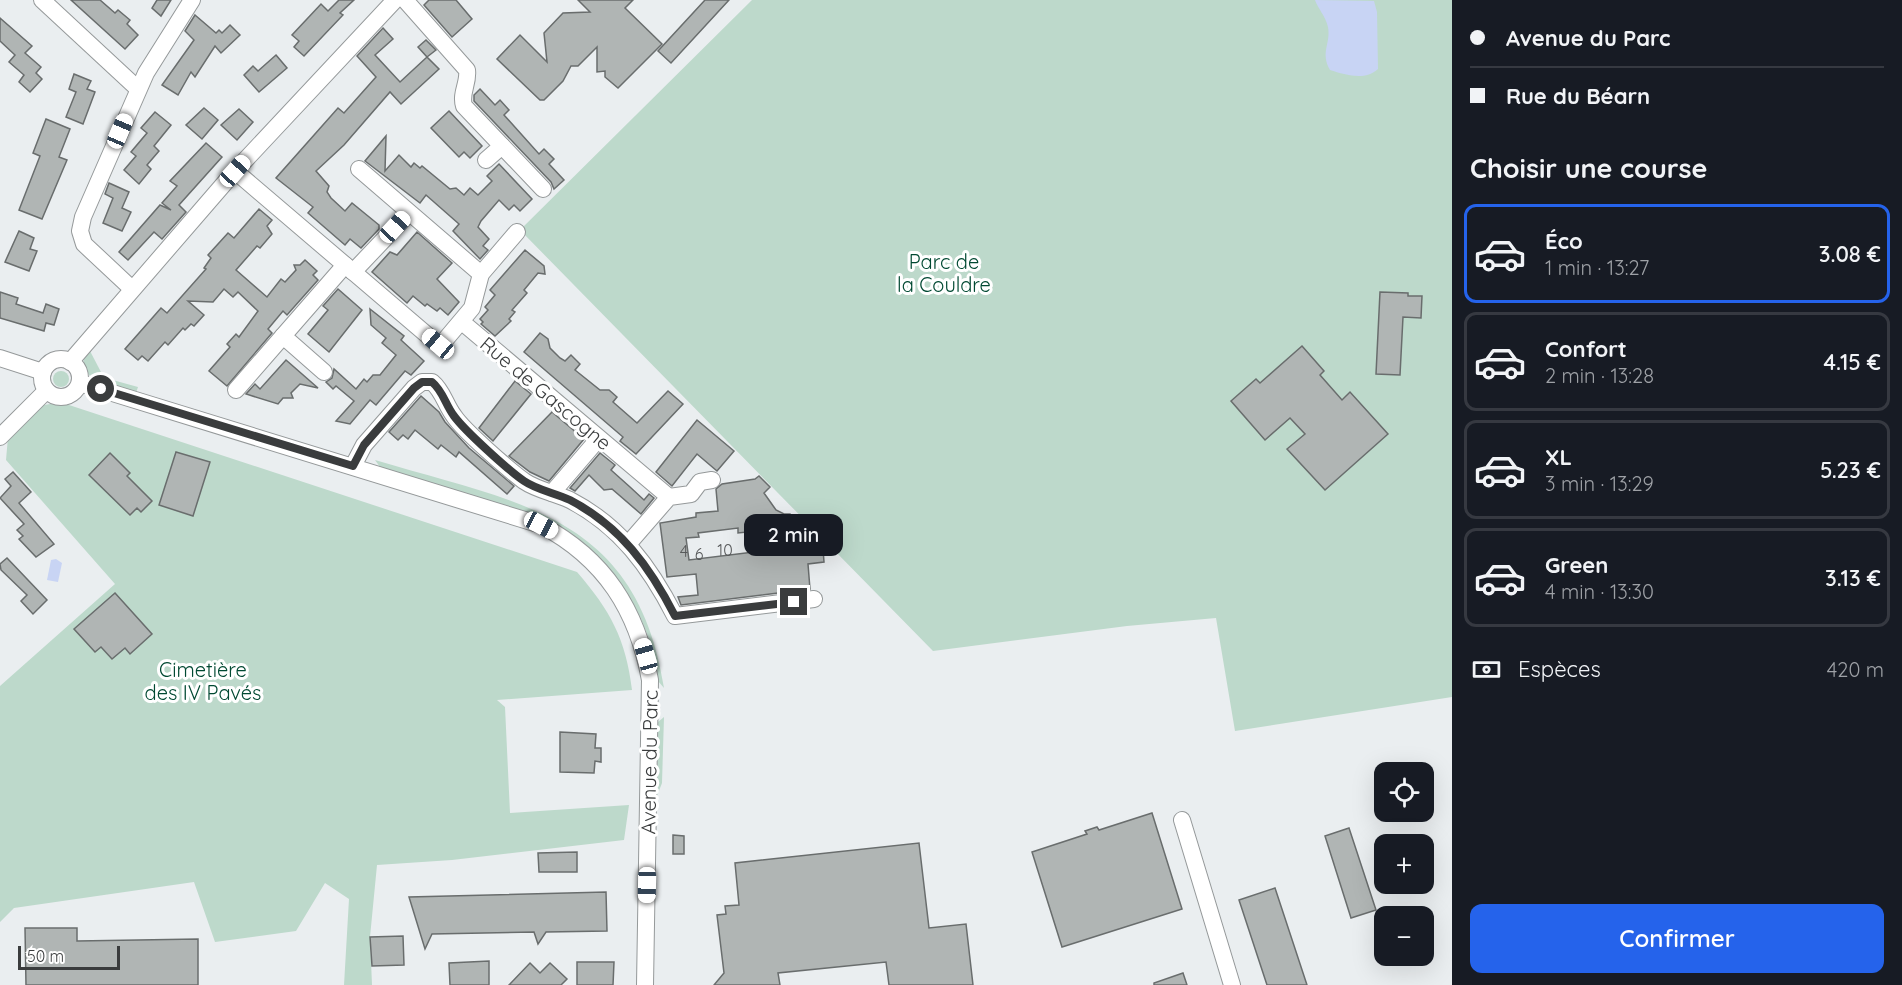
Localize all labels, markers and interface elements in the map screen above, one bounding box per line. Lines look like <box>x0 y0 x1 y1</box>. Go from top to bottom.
text: Avenue du Parc <box>1506 24 1671 52</box>
text: Rue du Béarn <box>1506 82 1650 110</box>
car <box>105 111 135 151</box>
text: Choisir une course <box>1470 151 1707 185</box>
car <box>216 152 254 190</box>
car <box>376 208 414 246</box>
icon: car <box>1473 227 1527 281</box>
text: Éco <box>1545 227 1583 255</box>
text: 3.08 € <box>1819 240 1881 268</box>
park label: Parc de la Couldre <box>897 249 991 297</box>
text: 1 min · 13:27 <box>1545 255 1649 280</box>
car <box>418 326 458 362</box>
street label: Rue de Gascogne <box>475 331 617 455</box>
icon: car <box>1473 335 1527 389</box>
text: Confort <box>1545 335 1627 363</box>
text: 4.15 € <box>1823 348 1881 376</box>
text: 2 min · 13:28 <box>1545 363 1654 388</box>
route start <box>87 375 114 402</box>
icon: car <box>1473 443 1527 497</box>
text: XL <box>1545 443 1572 471</box>
text: 5.23 € <box>1820 456 1881 484</box>
text: 3 min · 13:29 <box>1545 471 1654 496</box>
car <box>521 509 561 541</box>
callout: 2 min <box>744 515 844 557</box>
text: 2 min <box>768 522 819 547</box>
house number: 10 <box>717 540 733 560</box>
house number: 4 <box>680 541 688 561</box>
house number: 6 <box>695 544 704 564</box>
icon: car <box>1473 551 1527 605</box>
text: Green <box>1545 551 1608 579</box>
text: 3.13 € <box>1825 564 1881 592</box>
text: 4 min · 13:30 <box>1545 579 1654 604</box>
route end <box>780 588 807 615</box>
car <box>632 636 660 676</box>
icon: cash <box>1470 653 1503 686</box>
text: Espèces <box>1518 655 1601 683</box>
park label: Cimetière des IV Pavés <box>145 657 261 705</box>
text: 420 m <box>1827 657 1884 682</box>
street label: Avenue du Parc <box>635 689 663 835</box>
map controls <box>1374 762 1434 966</box>
button: locate <box>1374 762 1434 822</box>
button: + <box>1374 834 1434 894</box>
car <box>638 867 656 903</box>
button: Confirmer <box>1470 904 1884 973</box>
button: − <box>1374 906 1434 966</box>
scale bar <box>18 943 120 970</box>
text: 50 m <box>27 946 64 966</box>

